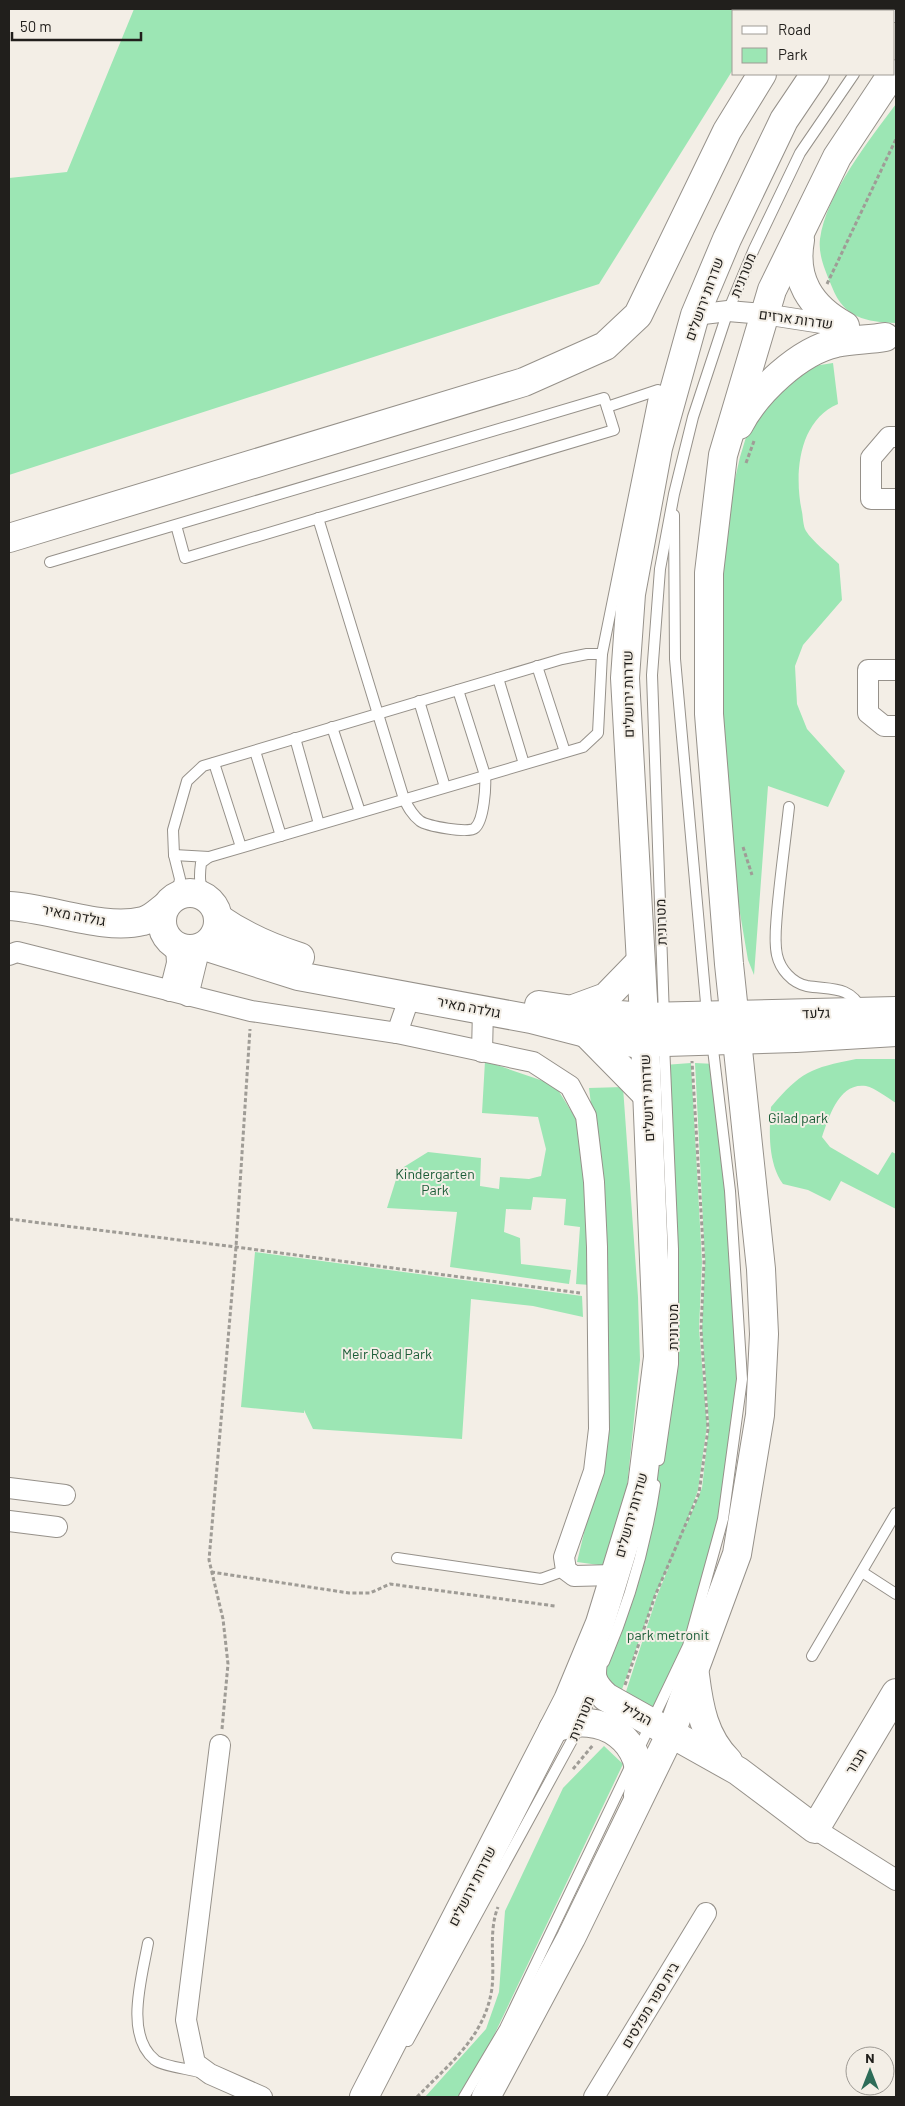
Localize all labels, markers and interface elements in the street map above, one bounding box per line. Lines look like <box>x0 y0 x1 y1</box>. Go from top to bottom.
scale bar <box>12 10 141 42</box>
legend <box>732 10 895 75</box>
text: 50 m <box>20 17 52 35</box>
text: Road <box>778 20 811 38</box>
text: Park <box>778 45 808 63</box>
street label: מטרונית <box>726 250 759 300</box>
street label: שדרות ירושלים <box>681 255 726 343</box>
street label: שדרות ארזים <box>758 305 834 332</box>
street label: שדרות ירושלים <box>618 650 637 738</box>
street label: מטרונית <box>651 898 670 946</box>
street label: גולדה מאיר <box>41 900 107 929</box>
street label: גולדה מאיר <box>436 992 502 1021</box>
street label: גלעד <box>802 1004 830 1021</box>
street label: שדרות ירושלים <box>636 1054 657 1142</box>
park label: Gilad park <box>768 1109 828 1126</box>
park label: Kindergarten Park <box>395 1165 475 1198</box>
street label: מטרונית <box>664 1304 681 1350</box>
park label: Meir Road Park <box>342 1345 432 1362</box>
street label: שדרות ירושלים <box>610 1470 651 1559</box>
park label: park metronit <box>627 1626 709 1643</box>
street label: מטרונית <box>564 1693 597 1743</box>
street label: הגליל <box>619 1698 655 1729</box>
street label: תבור <box>841 1745 870 1777</box>
street label: שדרות ירושלים <box>444 1843 499 1929</box>
street label: בית ספר מפלסים <box>617 1958 682 2051</box>
north arrow <box>845 2046 895 2096</box>
text: N <box>865 2049 875 2066</box>

